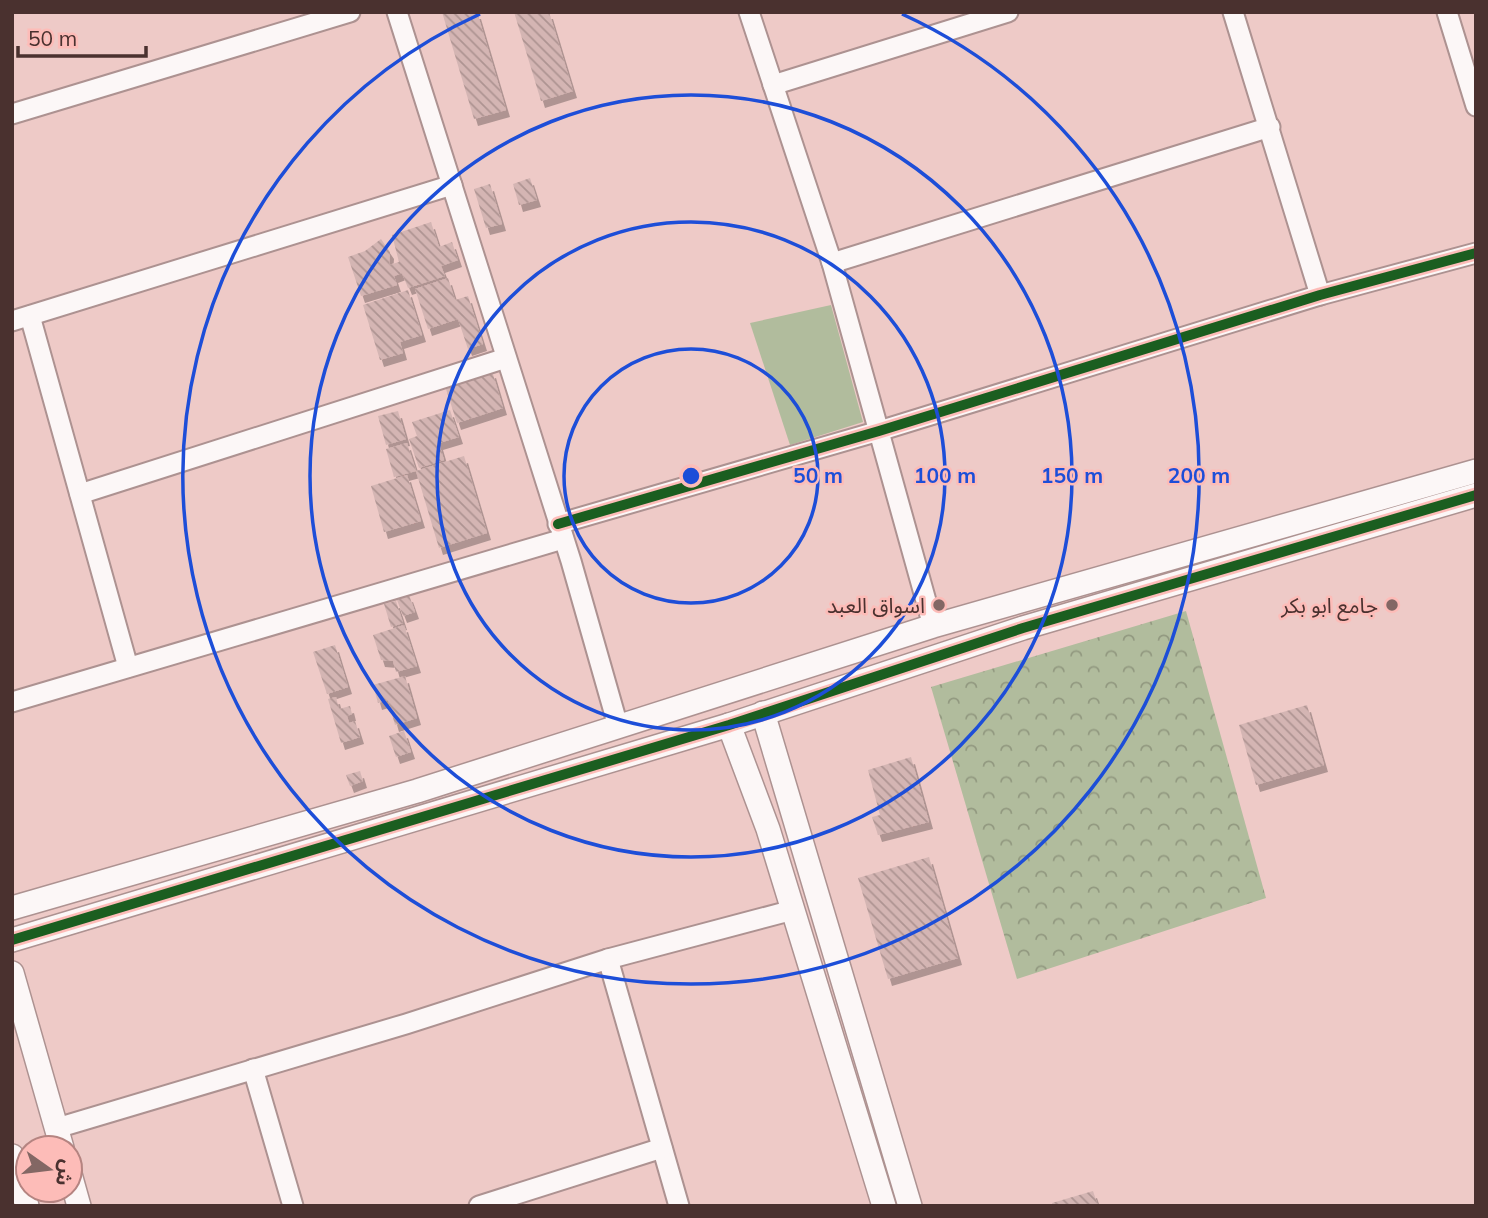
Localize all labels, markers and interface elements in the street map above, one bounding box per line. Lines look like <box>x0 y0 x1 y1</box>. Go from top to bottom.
scale bar <box>18 14 145 58</box>
text: 50 m <box>28 25 77 51</box>
text: 50 m <box>793 462 843 488</box>
text: 100 m <box>914 462 976 488</box>
text: 150 m <box>1041 462 1103 488</box>
text: 200 m <box>1168 462 1230 488</box>
centre of rings <box>679 464 703 488</box>
place label: اسواق العبد <box>827 592 925 618</box>
place label: جامع ابو بكر <box>1280 592 1378 621</box>
marker: اسواق العبد <box>931 597 947 613</box>
marker: جامع ابو بكر <box>1384 597 1400 613</box>
north arrow <box>14 1134 84 1204</box>
text: ش <box>51 1158 80 1189</box>

